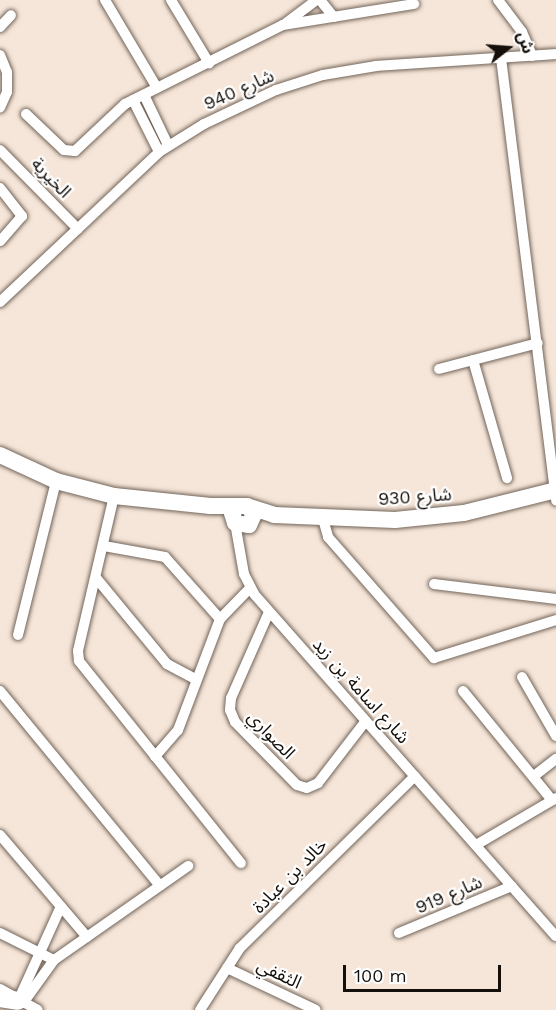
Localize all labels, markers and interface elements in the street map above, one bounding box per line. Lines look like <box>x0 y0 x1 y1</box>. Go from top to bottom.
north arrow <box>478 18 538 78</box>
text: ش <box>513 29 538 56</box>
street label: شارع 940 <box>201 65 277 115</box>
street label: الخيرية <box>27 153 75 203</box>
street label: شارع 930 <box>378 484 452 510</box>
street label: شارع اسامة بن زيد <box>308 634 414 748</box>
street label: الصواري <box>243 706 299 764</box>
street label: خالد بن عبادة <box>248 834 332 918</box>
street label: شارع 919 <box>412 871 486 919</box>
scale bar <box>346 953 504 991</box>
street label: الثقفي <box>253 954 305 994</box>
text: 100 m <box>354 965 407 986</box>

